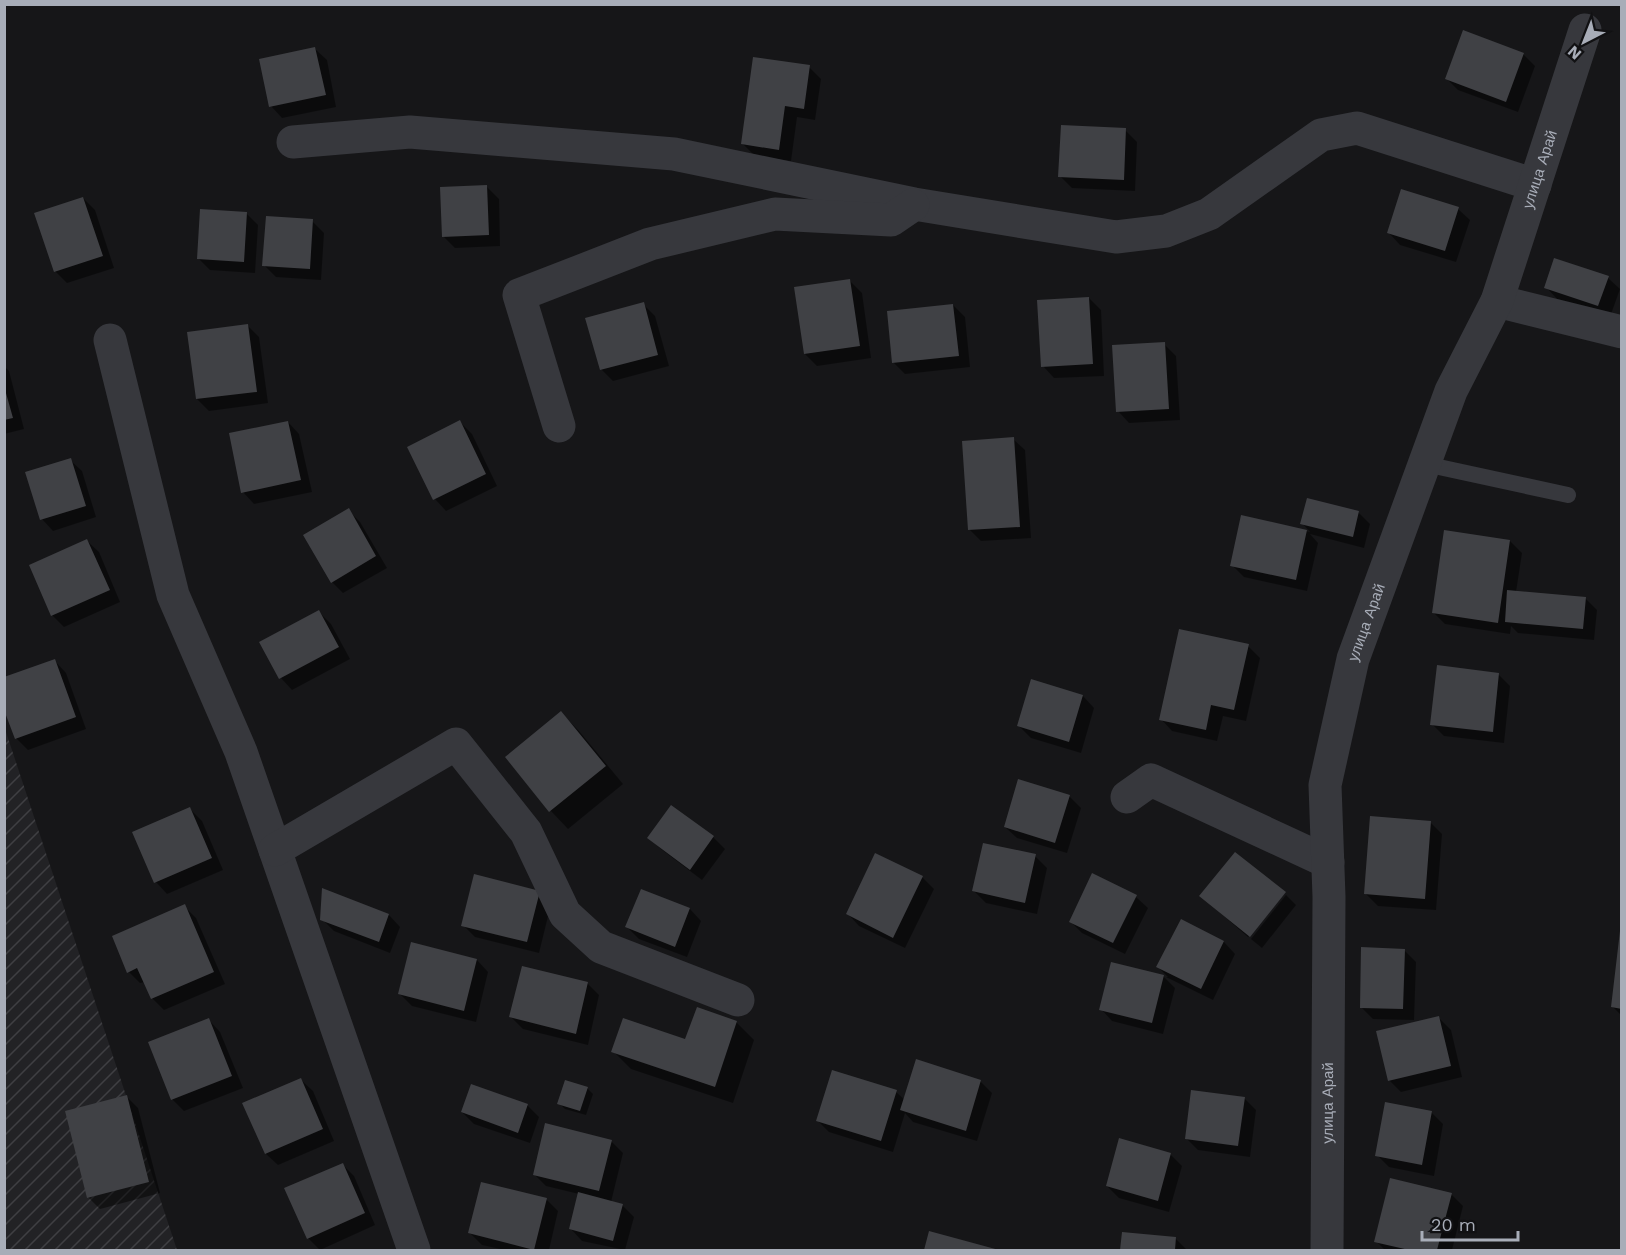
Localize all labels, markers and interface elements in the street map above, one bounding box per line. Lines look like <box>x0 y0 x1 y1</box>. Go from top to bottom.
north arrow <box>1554 12 1614 72</box>
text: N <box>1564 42 1585 64</box>
street label: улица Арай <box>1519 128 1561 211</box>
street label: улица Арай <box>1344 581 1389 664</box>
street label: улица Арай <box>1319 1062 1337 1144</box>
scale bar <box>1422 1204 1518 1242</box>
text: 20 m <box>1431 1214 1476 1235</box>

